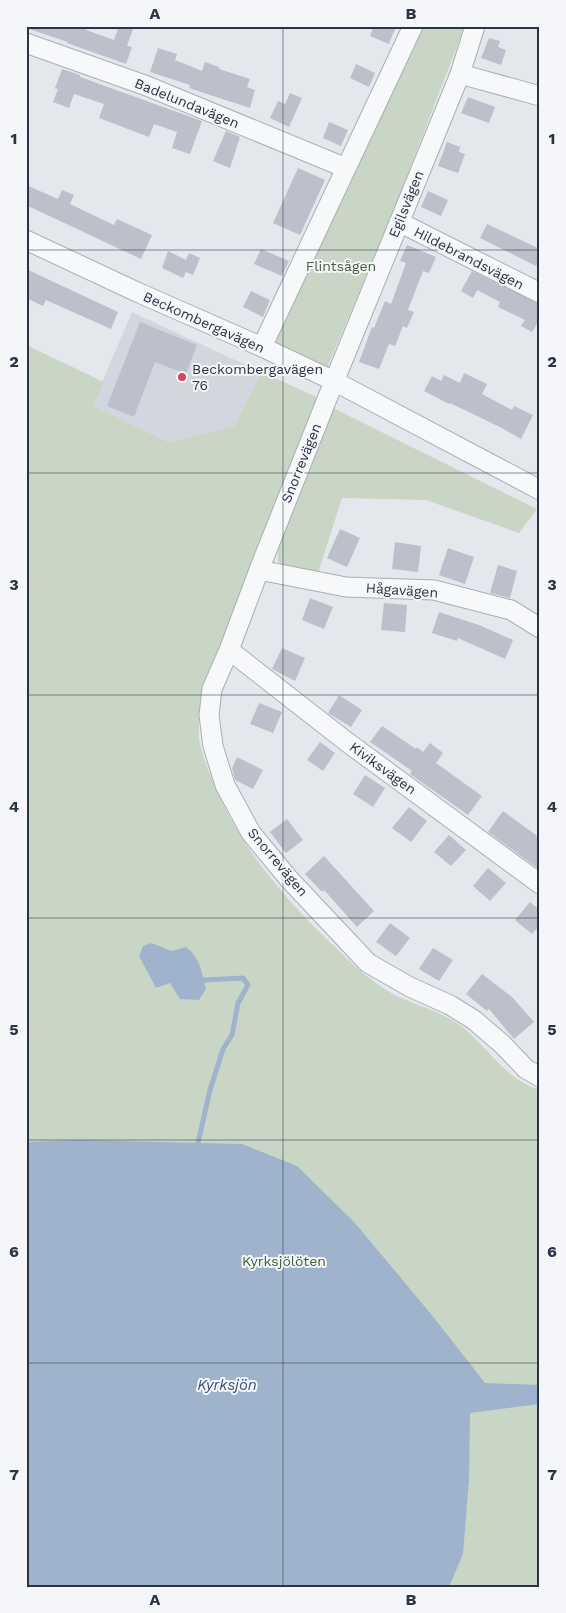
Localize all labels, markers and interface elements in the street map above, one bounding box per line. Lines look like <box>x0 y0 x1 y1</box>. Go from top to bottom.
text: A <box>150 4 161 23</box>
text: B <box>406 4 417 23</box>
street label: Badelundavägen <box>132 75 242 131</box>
text: 1 <box>11 129 17 148</box>
text: 1 <box>549 129 555 148</box>
street label: Egilsvägen <box>385 168 427 240</box>
street label: Hildebrandsvägen <box>411 223 527 293</box>
park label: Flintsågen <box>306 258 376 274</box>
street label: Beckombergavägen <box>141 288 267 356</box>
text: 2 <box>9 352 19 371</box>
text: 2 <box>547 352 557 371</box>
place label: Beckombergavägen 76 <box>192 361 323 393</box>
marker: Beckombergavägen 76 <box>176 371 188 383</box>
street label: Snorrevägen <box>278 421 324 505</box>
text: 3 <box>9 575 19 594</box>
text: 3 <box>547 575 557 594</box>
street label: Hågavägen <box>365 579 439 601</box>
street label: Kiviksvägen <box>347 739 419 797</box>
text: 4 <box>9 797 19 816</box>
text: 4 <box>547 797 557 816</box>
street label: Snorrevägen <box>245 825 311 899</box>
text: 5 <box>9 1020 19 1039</box>
text: 5 <box>547 1020 557 1039</box>
text: 6 <box>9 1242 19 1261</box>
text: 6 <box>547 1242 557 1261</box>
park label: Kyrksjölöten <box>242 1253 326 1269</box>
water label: Kyrksjön <box>197 1376 257 1394</box>
text: 7 <box>9 1465 19 1484</box>
text: 7 <box>547 1465 557 1484</box>
text: A <box>150 1590 161 1609</box>
text: B <box>406 1590 417 1609</box>

